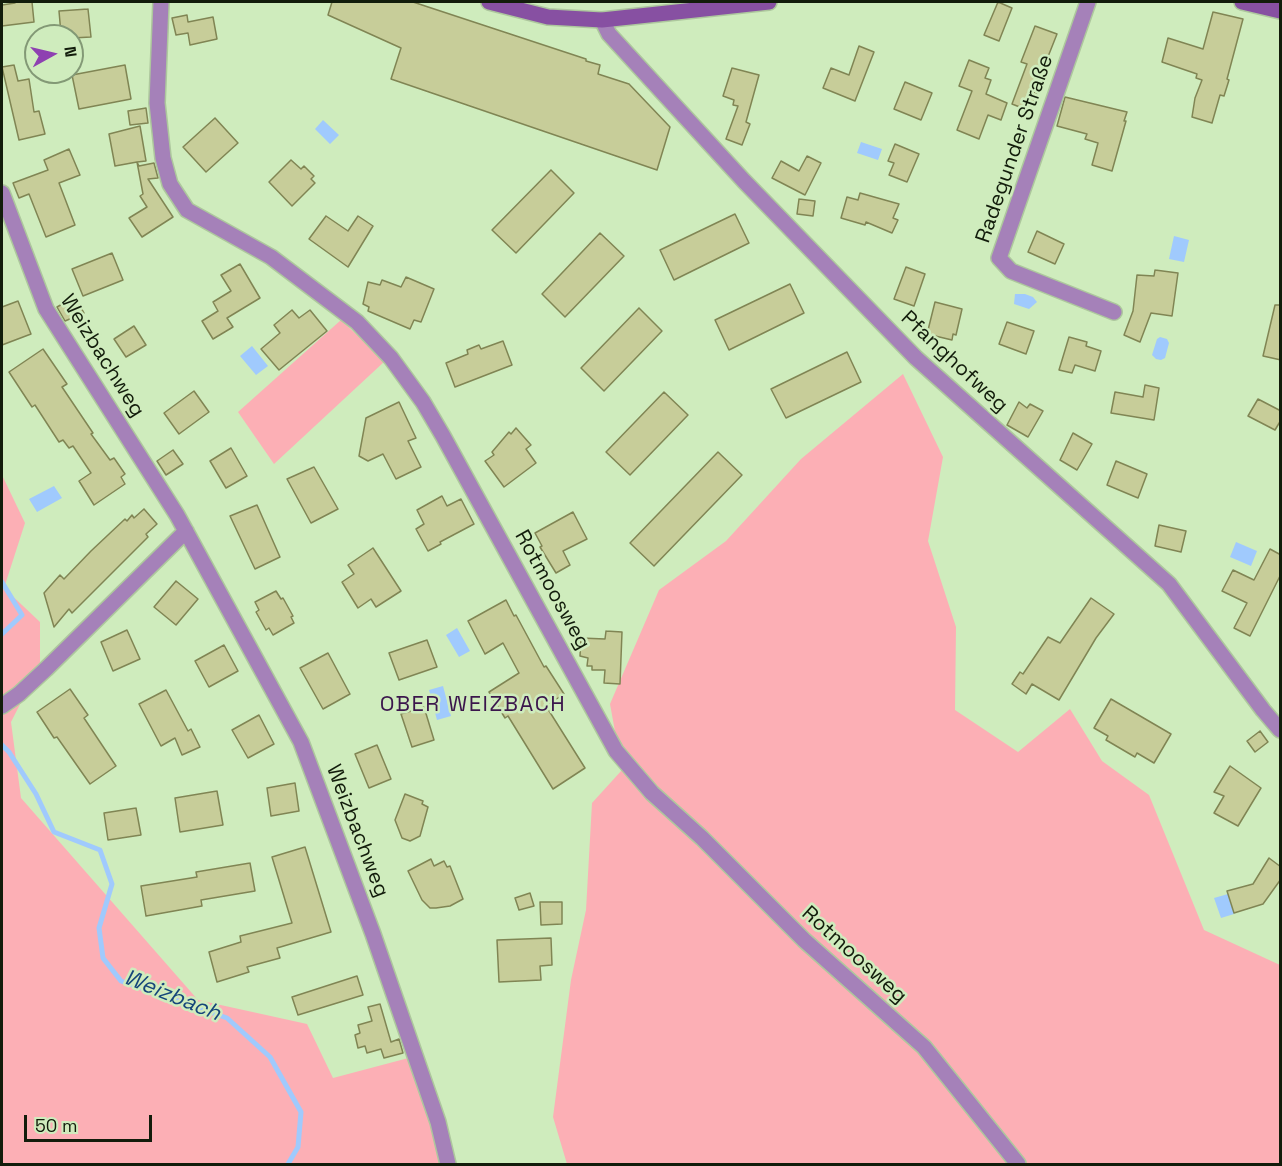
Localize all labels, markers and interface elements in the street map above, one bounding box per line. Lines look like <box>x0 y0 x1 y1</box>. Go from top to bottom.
north arrow <box>24 24 84 84</box>
text: N <box>59 45 81 58</box>
street label: Radegunder Straße <box>971 52 1059 246</box>
street label: Weizbachweg <box>54 290 150 422</box>
street label: Pfanghofweg <box>895 306 1013 418</box>
street label: Rotmoosweg <box>509 526 595 654</box>
district label: OBER WEIZBACH <box>380 692 566 718</box>
street label: Weizbachweg <box>320 761 394 901</box>
street label: Rotmoosweg <box>796 901 912 1009</box>
water label: Weizbach <box>120 965 224 1027</box>
scale bar <box>27 1103 154 1141</box>
text: 50 m <box>35 1114 77 1137</box>

